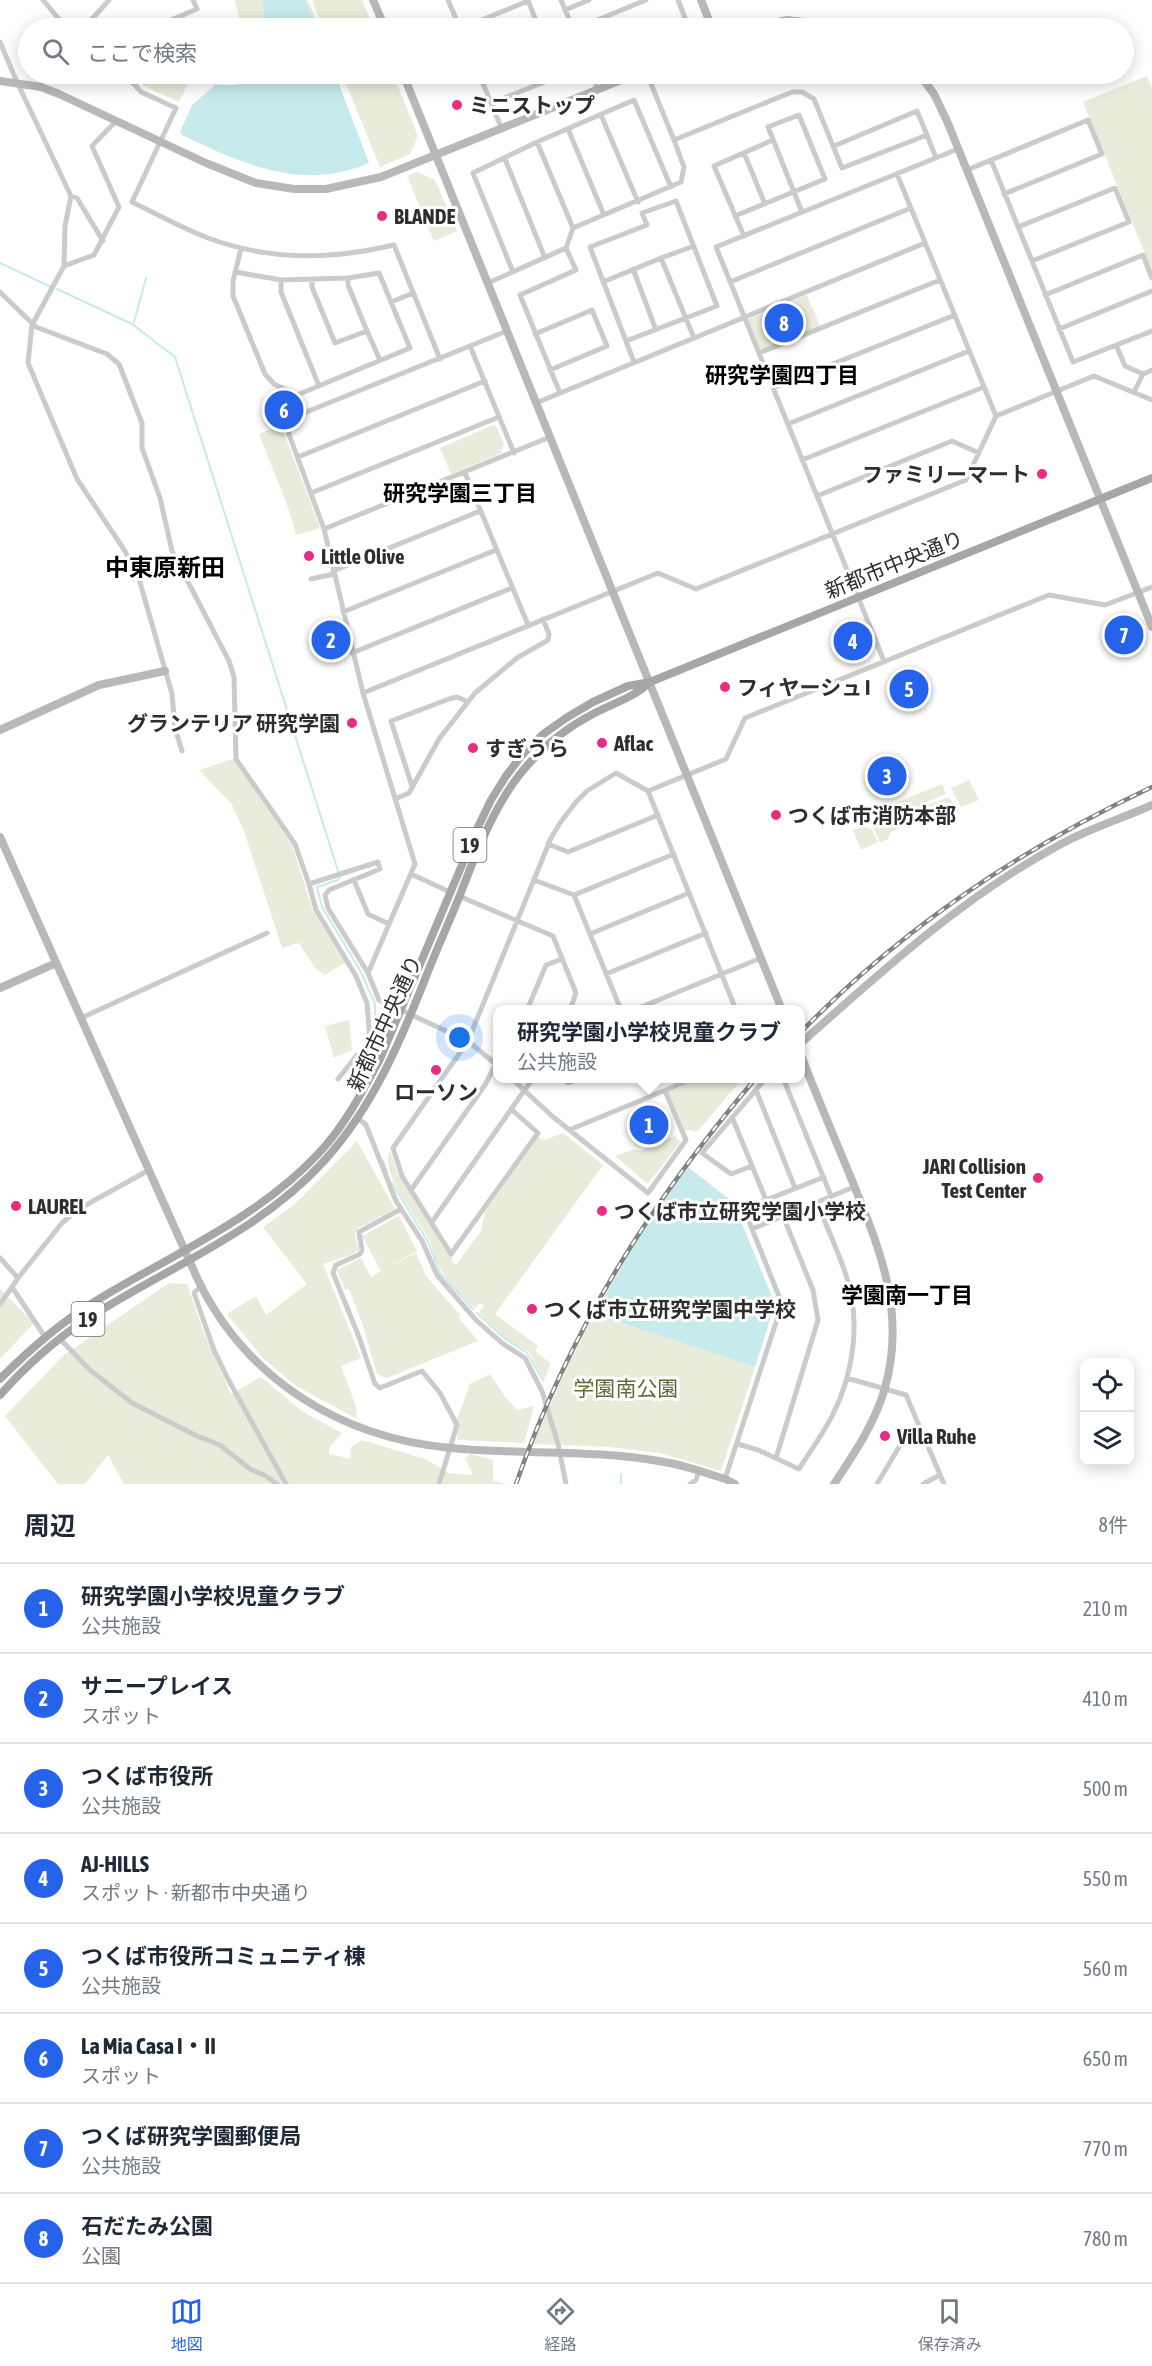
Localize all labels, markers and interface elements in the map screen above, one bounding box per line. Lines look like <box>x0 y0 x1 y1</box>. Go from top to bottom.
search box <box>18 18 1134 84</box>
icon: search <box>39 35 72 68</box>
text: ここで検索 <box>87 40 197 66</box>
place label: ミニストップ <box>469 93 595 117</box>
marker: ミニストップ <box>450 98 464 112</box>
place label: BLANDE <box>394 204 456 228</box>
marker: BLANDE <box>375 209 389 223</box>
pin: 8 <box>764 300 804 346</box>
district label: 研究学園四丁目 <box>705 362 859 388</box>
pin: 6 <box>264 388 304 432</box>
place label: ファミリーマート <box>862 462 1030 486</box>
marker: ファミリーマート <box>1035 467 1049 481</box>
district label: 研究学園三丁目 <box>383 480 537 506</box>
street label: 新都市中央通り <box>821 525 967 603</box>
place label: Little Olive <box>321 544 404 568</box>
marker: Little Olive <box>302 549 316 563</box>
district label: 中東原新田 <box>105 554 225 581</box>
pin: 7 <box>1104 612 1144 658</box>
pin: 2 <box>312 618 350 662</box>
pin: 4 <box>834 618 872 664</box>
pin: 5 <box>890 666 928 712</box>
place label: フィヤーシュ I <box>737 675 870 699</box>
marker: フィヤーシュ I <box>718 680 732 694</box>
place label: グランテリア 研究学園 <box>127 711 340 735</box>
marker: グランテリア 研究学園 <box>345 716 359 730</box>
place label: Aflac <box>613 731 653 755</box>
place label: すぎうら <box>485 736 569 760</box>
marker: Aflac <box>595 736 609 750</box>
marker: すぎうら <box>466 741 480 755</box>
pin: 3 <box>868 754 906 798</box>
place label: つくば市消防本部 <box>788 803 956 827</box>
marker: つくば市消防本部 <box>769 808 783 822</box>
road number: 19 <box>454 828 486 862</box>
street label: 新都市中央通り <box>342 951 426 1095</box>
popup <box>493 1005 805 1083</box>
text: 研究学園小学校児童クラブ <box>517 1019 781 1045</box>
your location <box>445 1023 474 1052</box>
text: 公共施設 <box>517 1050 597 1073</box>
marker: ローソン <box>429 1063 443 1077</box>
place label: ローソン <box>394 1080 478 1104</box>
pin: 1 <box>630 1102 668 1148</box>
place label: JARI Collision Test Center <box>922 1154 1027 1202</box>
marker: JARI Collision Test Center <box>1031 1171 1045 1185</box>
place label: LAUREL <box>28 1194 86 1218</box>
marker: LAUREL <box>9 1199 23 1213</box>
place label: つくば市立研究学園小学校 <box>614 1199 866 1223</box>
marker: つくば市立研究学園小学校 <box>595 1204 609 1218</box>
district label: 学園南一丁目 <box>841 1282 973 1308</box>
place label: つくば市立研究学園中学校 <box>544 1297 796 1321</box>
road number: 19 <box>72 1302 104 1336</box>
marker: つくば市立研究学園中学校 <box>525 1302 539 1316</box>
map controls <box>1080 1358 1134 1466</box>
button: locate <box>1080 1358 1134 1412</box>
park label: 学園南公園 <box>574 1376 679 1400</box>
button: layers <box>1080 1412 1134 1466</box>
place label: Villa Ruhe <box>896 1424 976 1448</box>
marker: Villa Ruhe <box>878 1429 892 1443</box>
text: 周辺 <box>24 1511 76 1541</box>
text: 8件 <box>1099 1513 1128 1536</box>
text: 研究学園小学校児童クラブ <box>81 1583 345 1609</box>
text: 1 <box>39 1597 48 1620</box>
text: 210 m <box>1083 1597 1128 1620</box>
text: 公共施設 <box>81 1614 161 1637</box>
text: サニープレイス <box>81 1673 233 1699</box>
text: 2 <box>39 1687 48 1710</box>
text: 410 m <box>1083 1687 1128 1710</box>
text: スポット <box>81 1704 161 1727</box>
text: つくば市役所 <box>81 1763 213 1789</box>
text: 3 <box>39 1777 48 1800</box>
text: 500 m <box>1083 1777 1128 1800</box>
text: 公共施設 <box>81 1794 161 1817</box>
text: AJ-HILLS <box>81 1851 149 1877</box>
text: 4 <box>39 1867 48 1890</box>
text: 550 m <box>1083 1867 1128 1890</box>
text: スポット · 新都市中央通り <box>81 1881 311 1904</box>
text: つくば市役所コミュニティ棟 <box>81 1943 366 1969</box>
text: 5 <box>39 1957 48 1980</box>
text: 560 m <box>1083 1957 1128 1980</box>
text: 公共施設 <box>81 1974 161 1997</box>
text: La Mia Casa I・II <box>81 2033 216 2059</box>
text: 6 <box>39 2047 48 2070</box>
text: 650 m <box>1083 2047 1128 2070</box>
text: スポット <box>81 2064 161 2087</box>
text: つくば研究学園郵便局 <box>81 2123 301 2149</box>
text: 7 <box>39 2137 48 2160</box>
text: 770 m <box>1083 2137 1128 2160</box>
text: 公共施設 <box>81 2154 161 2177</box>
text: 石だたみ公園 <box>81 2213 213 2239</box>
text: 8 <box>39 2227 48 2250</box>
text: 780 m <box>1083 2227 1128 2250</box>
text: 公園 <box>81 2244 121 2267</box>
tab: 地図 <box>170 2295 203 2355</box>
tab: 経路 <box>544 2295 577 2355</box>
tab: 保存済み <box>918 2295 982 2355</box>

